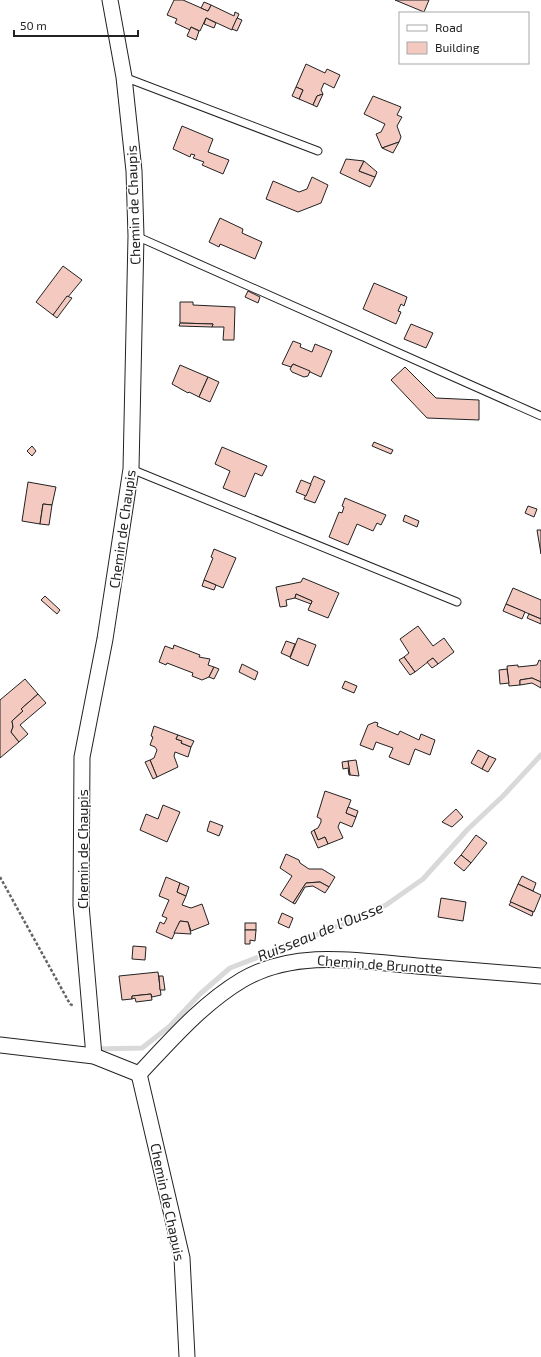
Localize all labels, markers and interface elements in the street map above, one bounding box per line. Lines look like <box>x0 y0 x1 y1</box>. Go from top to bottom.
scale bar <box>14 12 138 38</box>
legend <box>399 12 529 64</box>
text: 50 m <box>20 18 47 32</box>
text: Road <box>435 20 463 34</box>
text: Building <box>435 40 480 54</box>
street label: Chemin de Chaupis <box>122 145 144 265</box>
street label: Chemin de Chaupis <box>105 469 139 589</box>
street label: Chemin de Chaupis <box>74 789 91 909</box>
water label: Ruisseau de l'Ousse <box>254 898 386 964</box>
street label: Chemin de Brunotte <box>317 951 443 977</box>
street label: Chemin de Chapuis <box>147 1142 189 1262</box>

